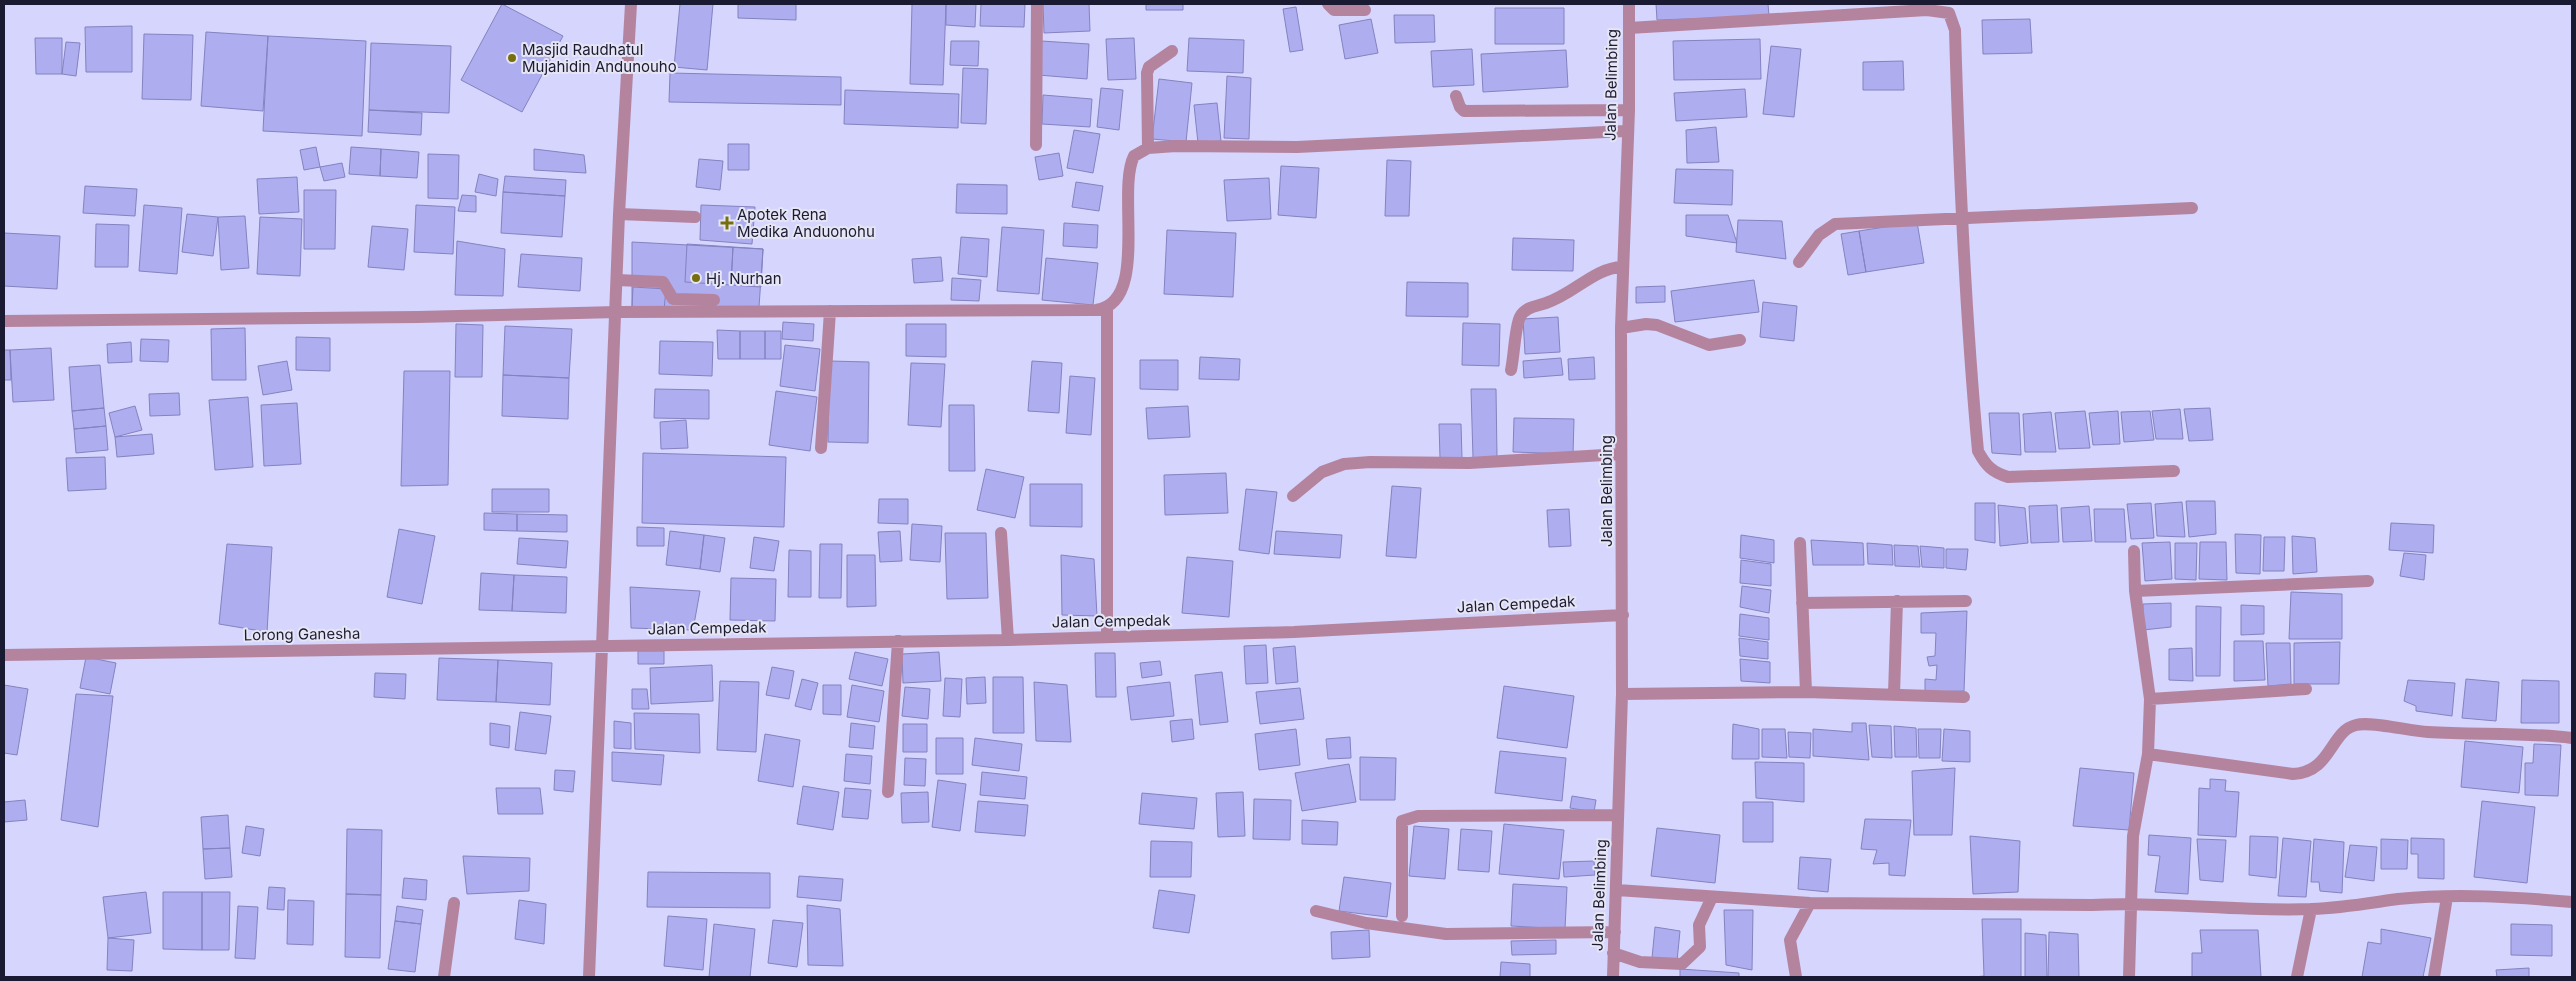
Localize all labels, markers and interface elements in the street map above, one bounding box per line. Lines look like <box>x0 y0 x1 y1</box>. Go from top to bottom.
street label: Jalan Belimbing <box>1601 29 1621 141</box>
place label: Masjid Raudhatul Mujahidin Andunouho <box>522 40 677 76</box>
marker: Masjid Raudhatul Mujahidin Andunouho <box>506 52 518 64</box>
place label: Apotek Rena Medika Anduonohu <box>737 205 875 241</box>
marker: Apotek Rena Medika Anduonohu <box>721 217 733 229</box>
place label: Hj. Nurhan <box>706 269 782 288</box>
marker: Hj. Nurhan <box>690 272 702 284</box>
street label: Jalan Belimbing <box>1597 435 1616 547</box>
street label: Jalan Cempedak <box>1456 591 1577 617</box>
street label: Jalan Cempedak <box>1051 610 1171 632</box>
street label: Jalan Cempedak <box>647 617 767 639</box>
street label: Lorong Ganesha <box>244 623 360 645</box>
street label: Jalan Belimbing <box>1588 839 1610 951</box>

